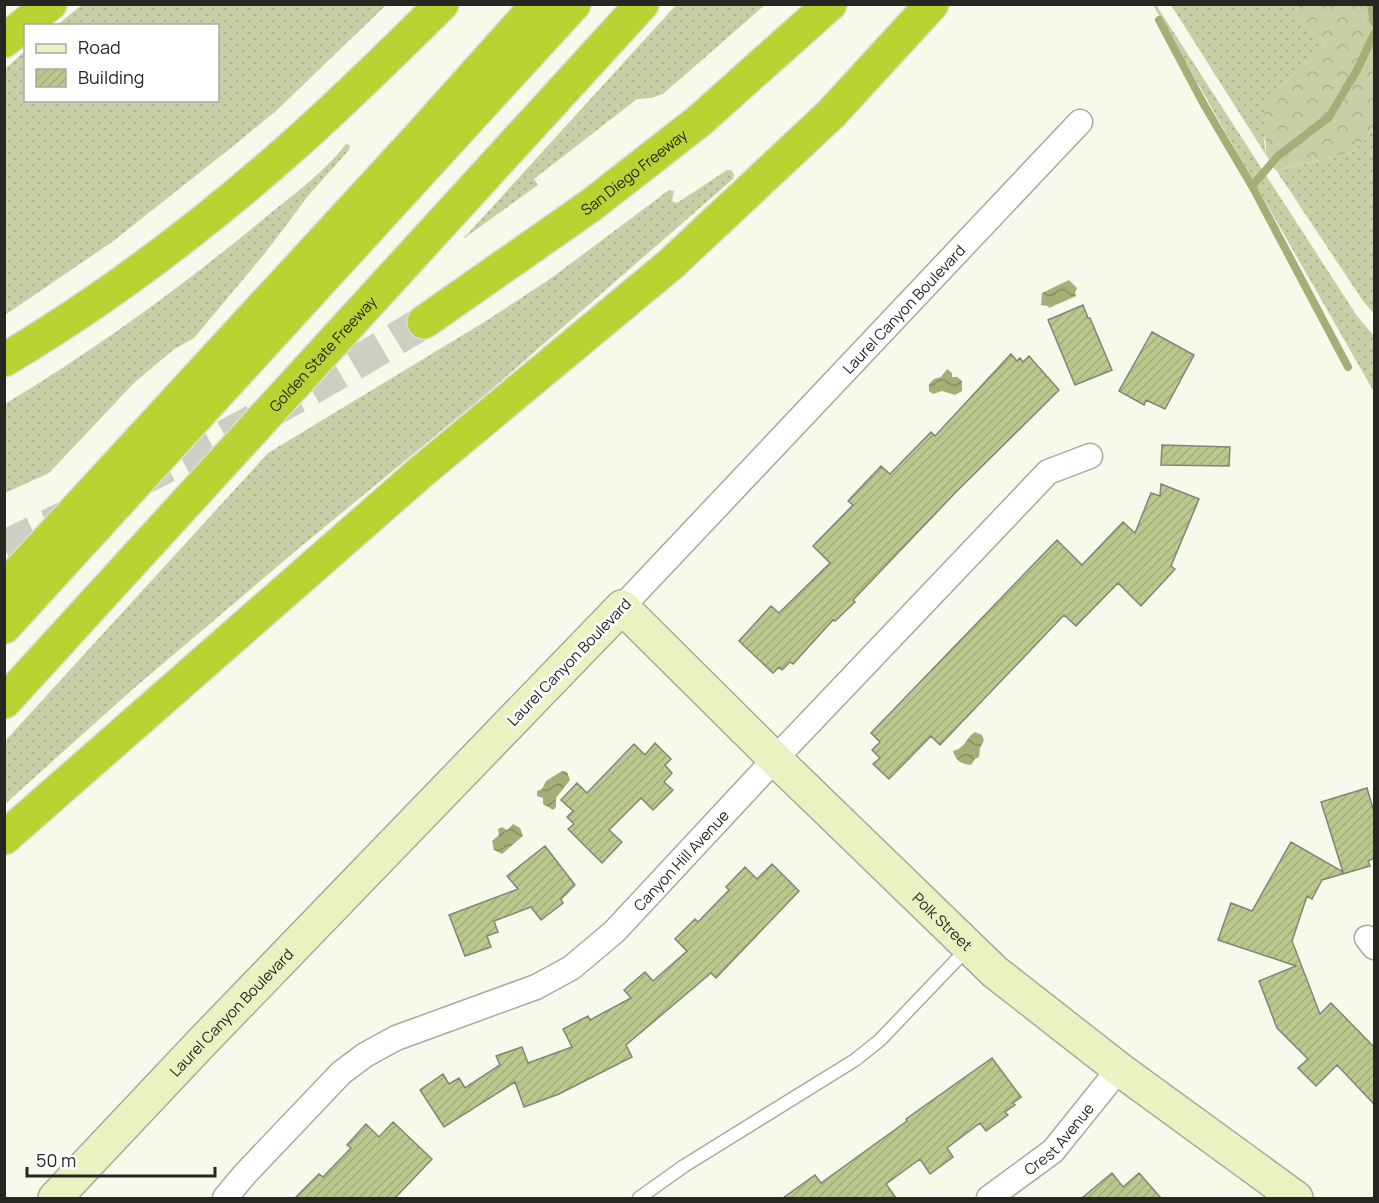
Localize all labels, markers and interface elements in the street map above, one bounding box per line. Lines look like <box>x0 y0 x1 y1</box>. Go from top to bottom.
legend <box>24 24 219 102</box>
text: Road <box>78 35 121 59</box>
text: Building <box>78 65 144 89</box>
street label: San Diego Freeway <box>576 124 691 220</box>
street label: Laurel Canyon Boulevard <box>837 240 970 378</box>
street label: Golden State Freeway <box>264 291 381 416</box>
street label: Laurel Canyon Boulevard <box>502 594 636 730</box>
street label: Canyon Hill Avenue <box>628 805 733 915</box>
street label: Polk Street <box>908 887 977 955</box>
street label: Laurel Canyon Boulevard <box>165 944 298 1081</box>
street label: Crest Avenue <box>1019 1098 1098 1180</box>
scale bar <box>27 1140 214 1178</box>
text: 50 m <box>36 1148 76 1172</box>

